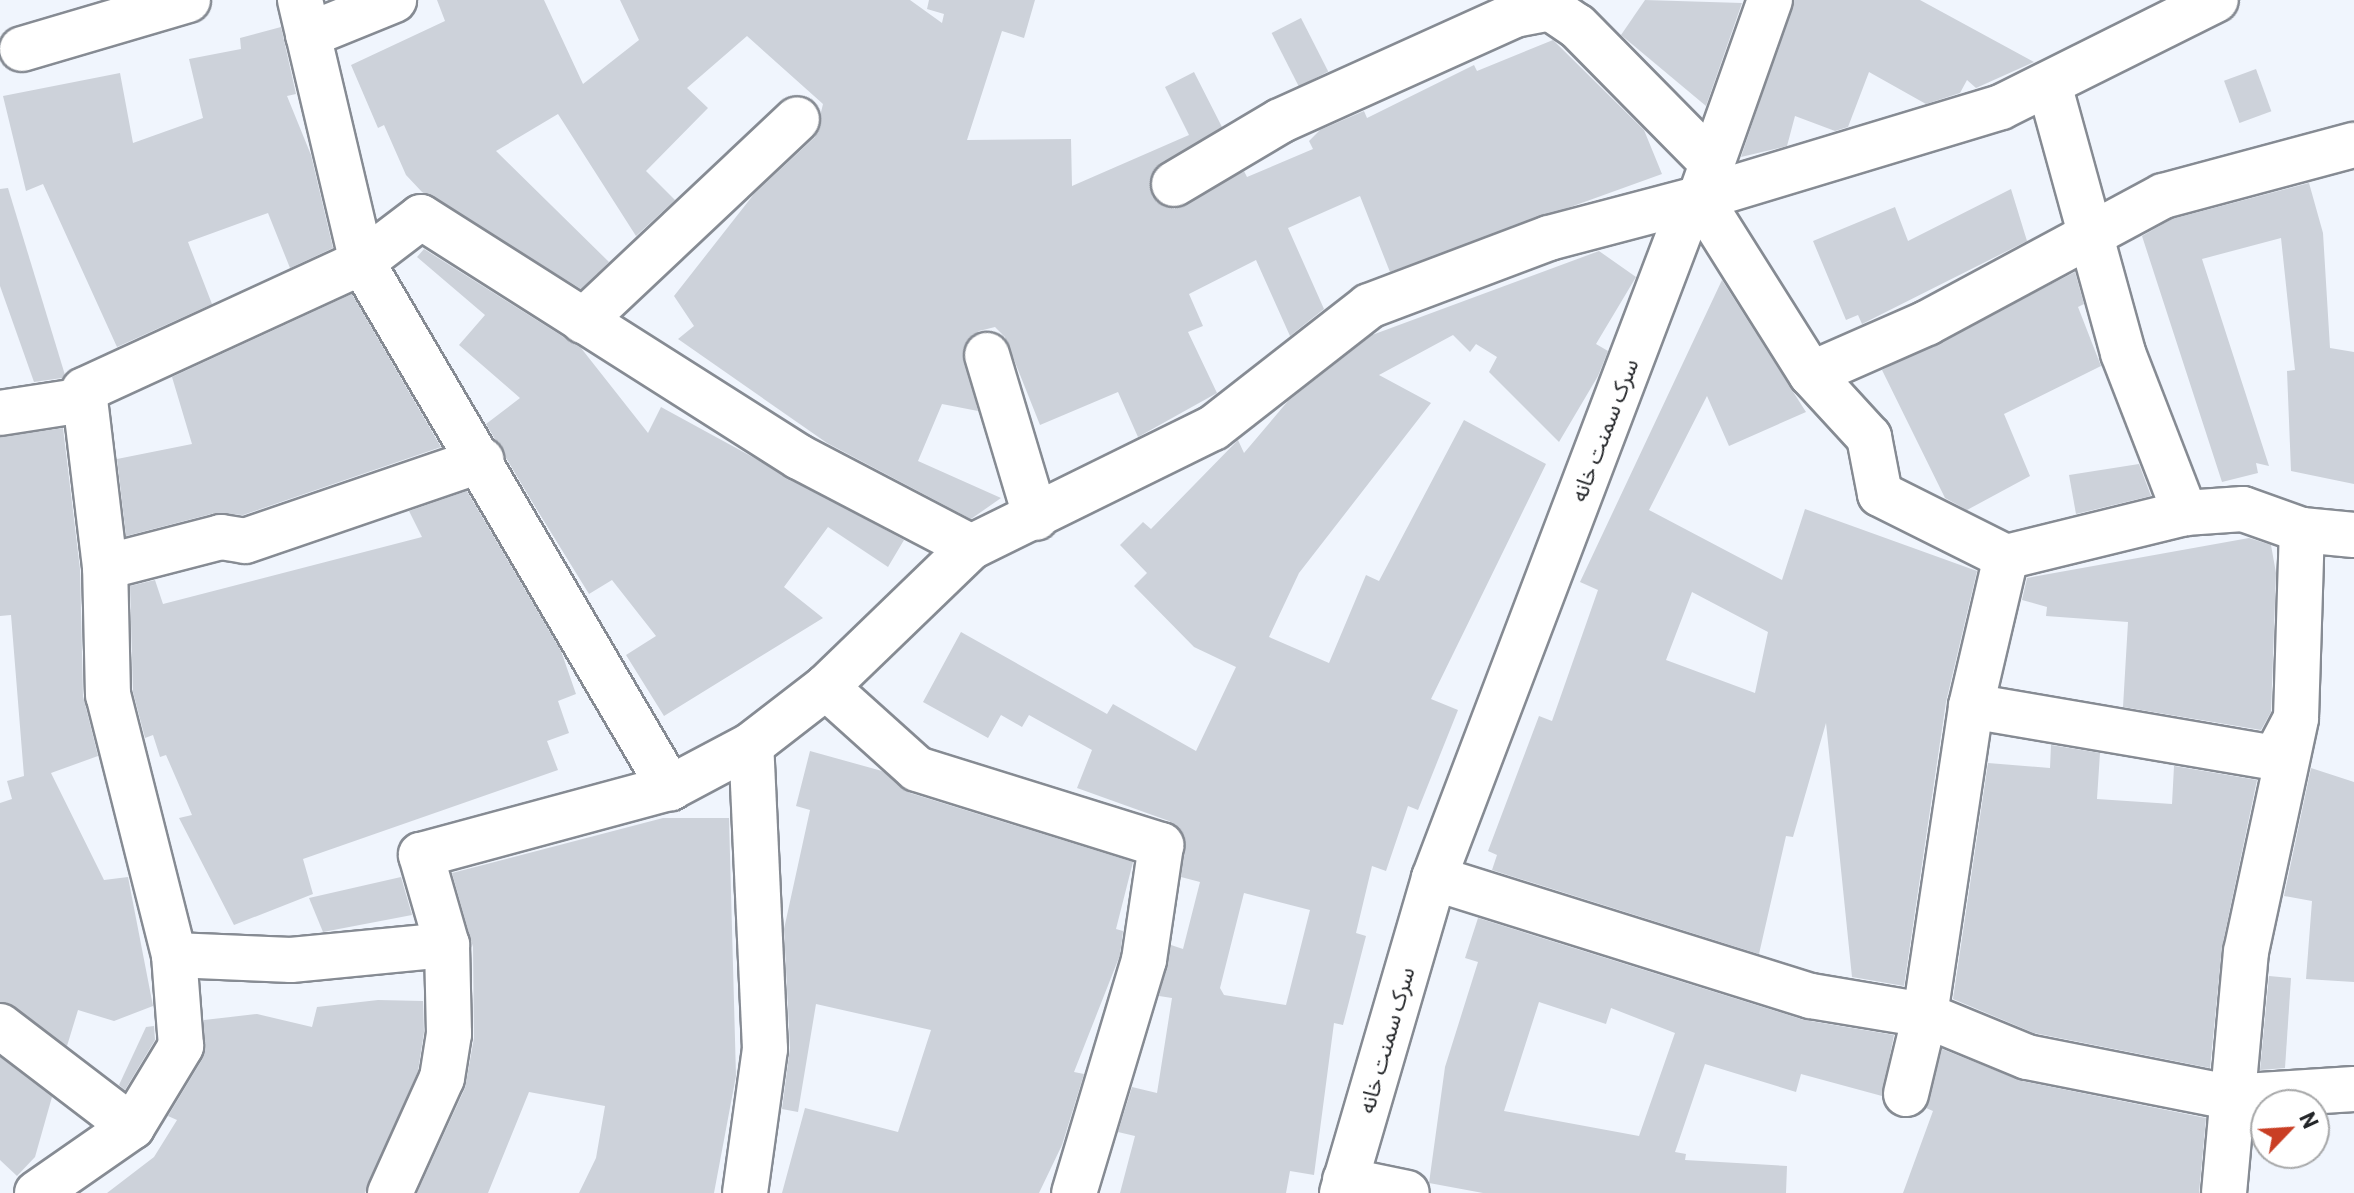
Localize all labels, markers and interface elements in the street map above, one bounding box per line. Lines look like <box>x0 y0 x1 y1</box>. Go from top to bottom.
street label: سرک سمنت خانه <box>1565 355 1643 505</box>
street label: سرک سمنت خانه <box>1353 964 1419 1116</box>
north arrow <box>2250 1089 2330 1169</box>
text: N <box>2295 1108 2325 1132</box>

